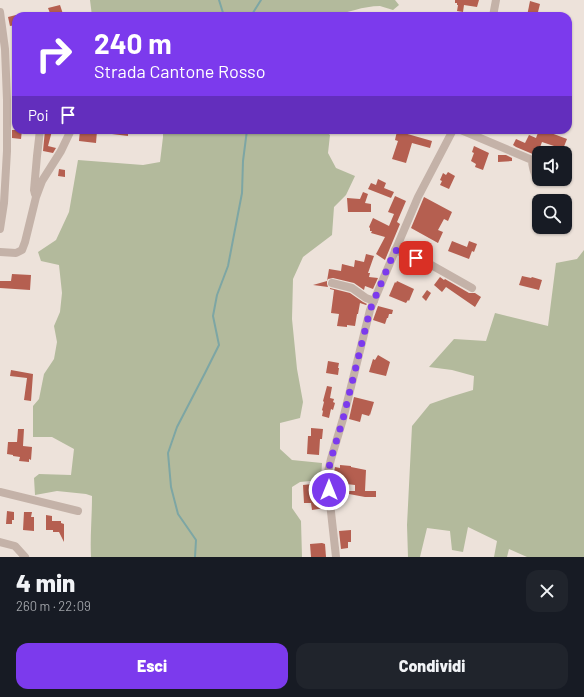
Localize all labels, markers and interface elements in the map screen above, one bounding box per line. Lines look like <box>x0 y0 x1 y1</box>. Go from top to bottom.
text: 240 m <box>94 26 172 60</box>
icon: right <box>28 28 80 80</box>
text: Strada Cantone Rosso <box>94 60 266 82</box>
icon: arrive <box>57 104 79 126</box>
text: Poi <box>28 106 49 124</box>
map controls <box>532 146 572 234</box>
button: sound <box>532 146 572 186</box>
button: search <box>532 194 572 234</box>
pin <box>399 241 433 275</box>
icon: arrive <box>405 247 427 269</box>
position arrow <box>308 469 350 511</box>
text: 4 min <box>16 568 75 597</box>
button: close <box>526 570 568 612</box>
text: 260 m · 22:09 <box>16 598 91 614</box>
button: Esci <box>16 643 288 689</box>
button: Condividi <box>296 643 568 689</box>

